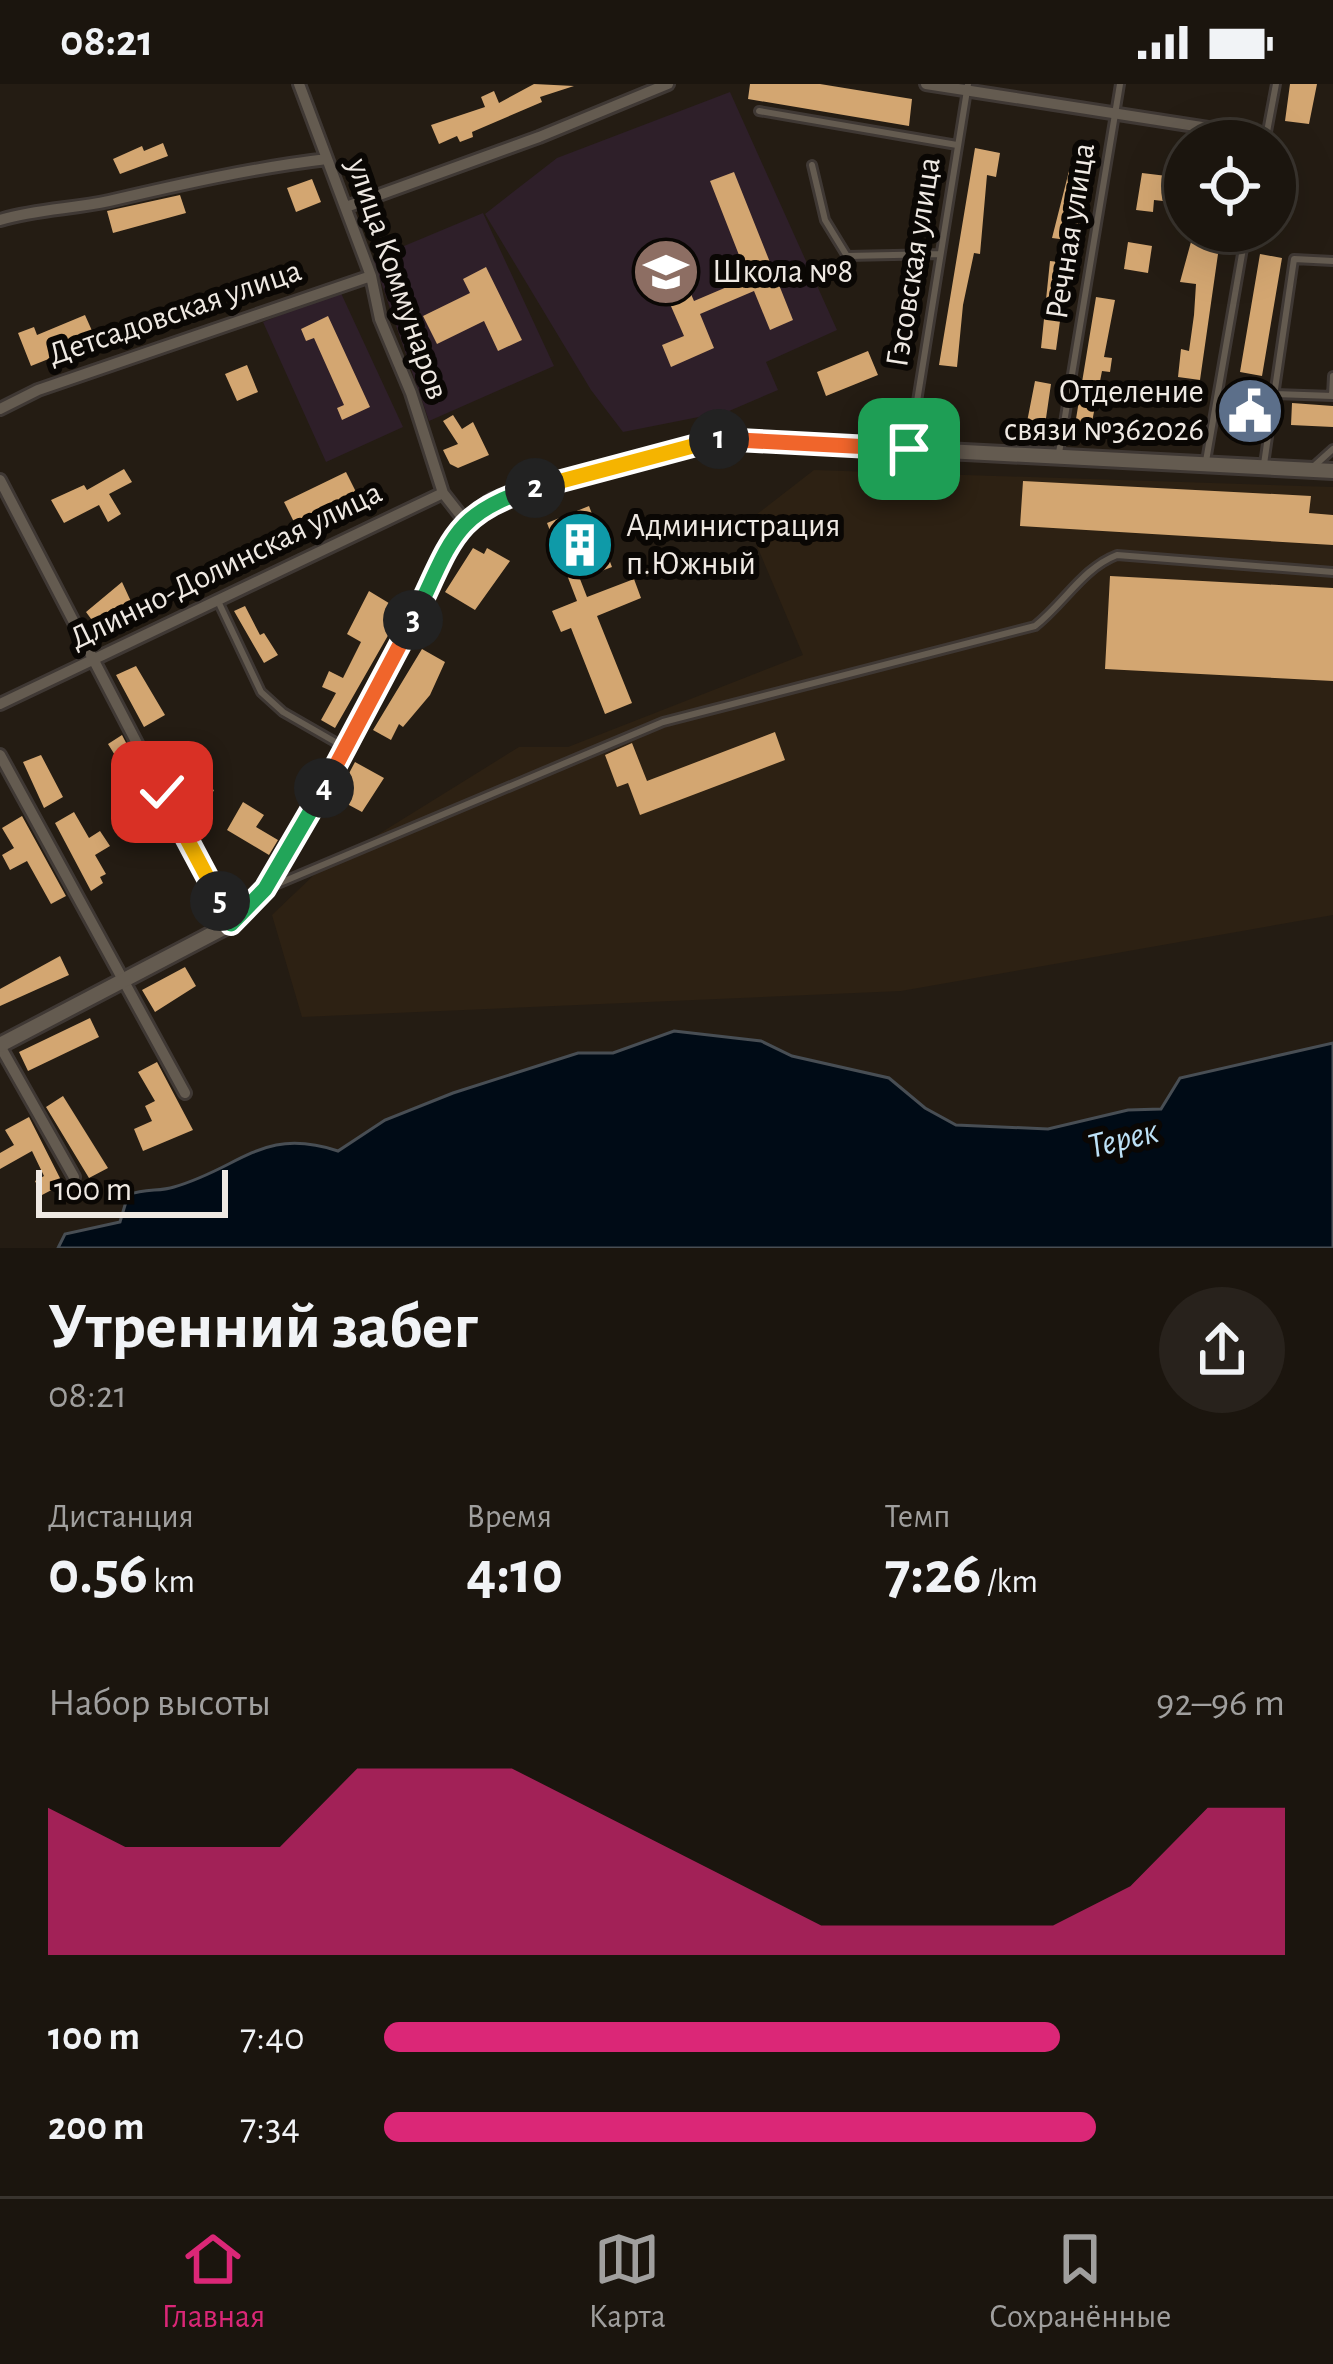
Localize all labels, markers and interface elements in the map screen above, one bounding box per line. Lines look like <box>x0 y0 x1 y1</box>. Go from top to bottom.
text: 08:21 <box>60 19 153 64</box>
map controls <box>1164 120 1296 252</box>
button: locate <box>1164 120 1296 252</box>
street label: Речная улица <box>1041 140 1101 322</box>
street label: улица Коммунаров <box>340 153 454 404</box>
street label: Гэсовская улица <box>881 155 947 369</box>
school or university icon: Школа №8 <box>631 237 701 307</box>
street label: Детсадовская улица <box>44 254 306 372</box>
place label: Школа №8 <box>712 256 853 289</box>
place label: Отделение связи №362026 <box>1004 376 1204 447</box>
public building icon: Отделение связи №362026 <box>1215 376 1285 446</box>
pin <box>858 398 960 500</box>
pin: 1 <box>689 409 749 469</box>
icon: arrive <box>876 416 942 482</box>
text: 1 <box>713 422 725 455</box>
pin: 2 <box>505 458 565 518</box>
text: 2 <box>527 471 543 504</box>
street label: Длинно-Долинская улица <box>64 476 388 656</box>
building icon: Администрация п.Южный <box>545 510 615 580</box>
place label: Администрация п.Южный <box>626 510 840 581</box>
pin: 3 <box>383 590 443 650</box>
text: 3 <box>406 603 420 636</box>
pin <box>111 741 213 843</box>
pin: 4 <box>294 758 354 818</box>
icon: check <box>129 759 195 825</box>
text: 4 <box>316 771 332 804</box>
pin: 5 <box>190 871 250 931</box>
text: 5 <box>213 884 227 917</box>
water label: Терек <box>1084 1113 1162 1165</box>
scale bar <box>36 1164 228 1217</box>
text: 100 m <box>54 1174 132 1207</box>
button: share <box>1159 1287 1285 1413</box>
text: Утренний забег <box>48 1294 478 1360</box>
text: 08:21 <box>48 1376 127 1415</box>
text: Дистанция <box>48 1501 194 1534</box>
text: Время <box>466 1501 552 1534</box>
text: Темп <box>885 1501 950 1534</box>
text: 0.56 <box>48 1544 148 1604</box>
text: 4:10 <box>466 1544 563 1604</box>
text: 7:26 <box>885 1544 982 1604</box>
text: km <box>148 1566 195 1599</box>
text: /km <box>982 1566 1038 1599</box>
text: Набор высоты <box>48 1684 271 1723</box>
text: 92–96 m <box>1156 1684 1285 1723</box>
text: 100 m <box>48 2018 140 2057</box>
text: 7:40 <box>240 2018 305 2057</box>
text: 200 m <box>48 2108 144 2147</box>
text: 7:34 <box>240 2108 300 2147</box>
tab: Главная <box>162 2226 265 2338</box>
tab: Карта <box>588 2226 666 2338</box>
tab: Сохранённые <box>989 2226 1171 2338</box>

